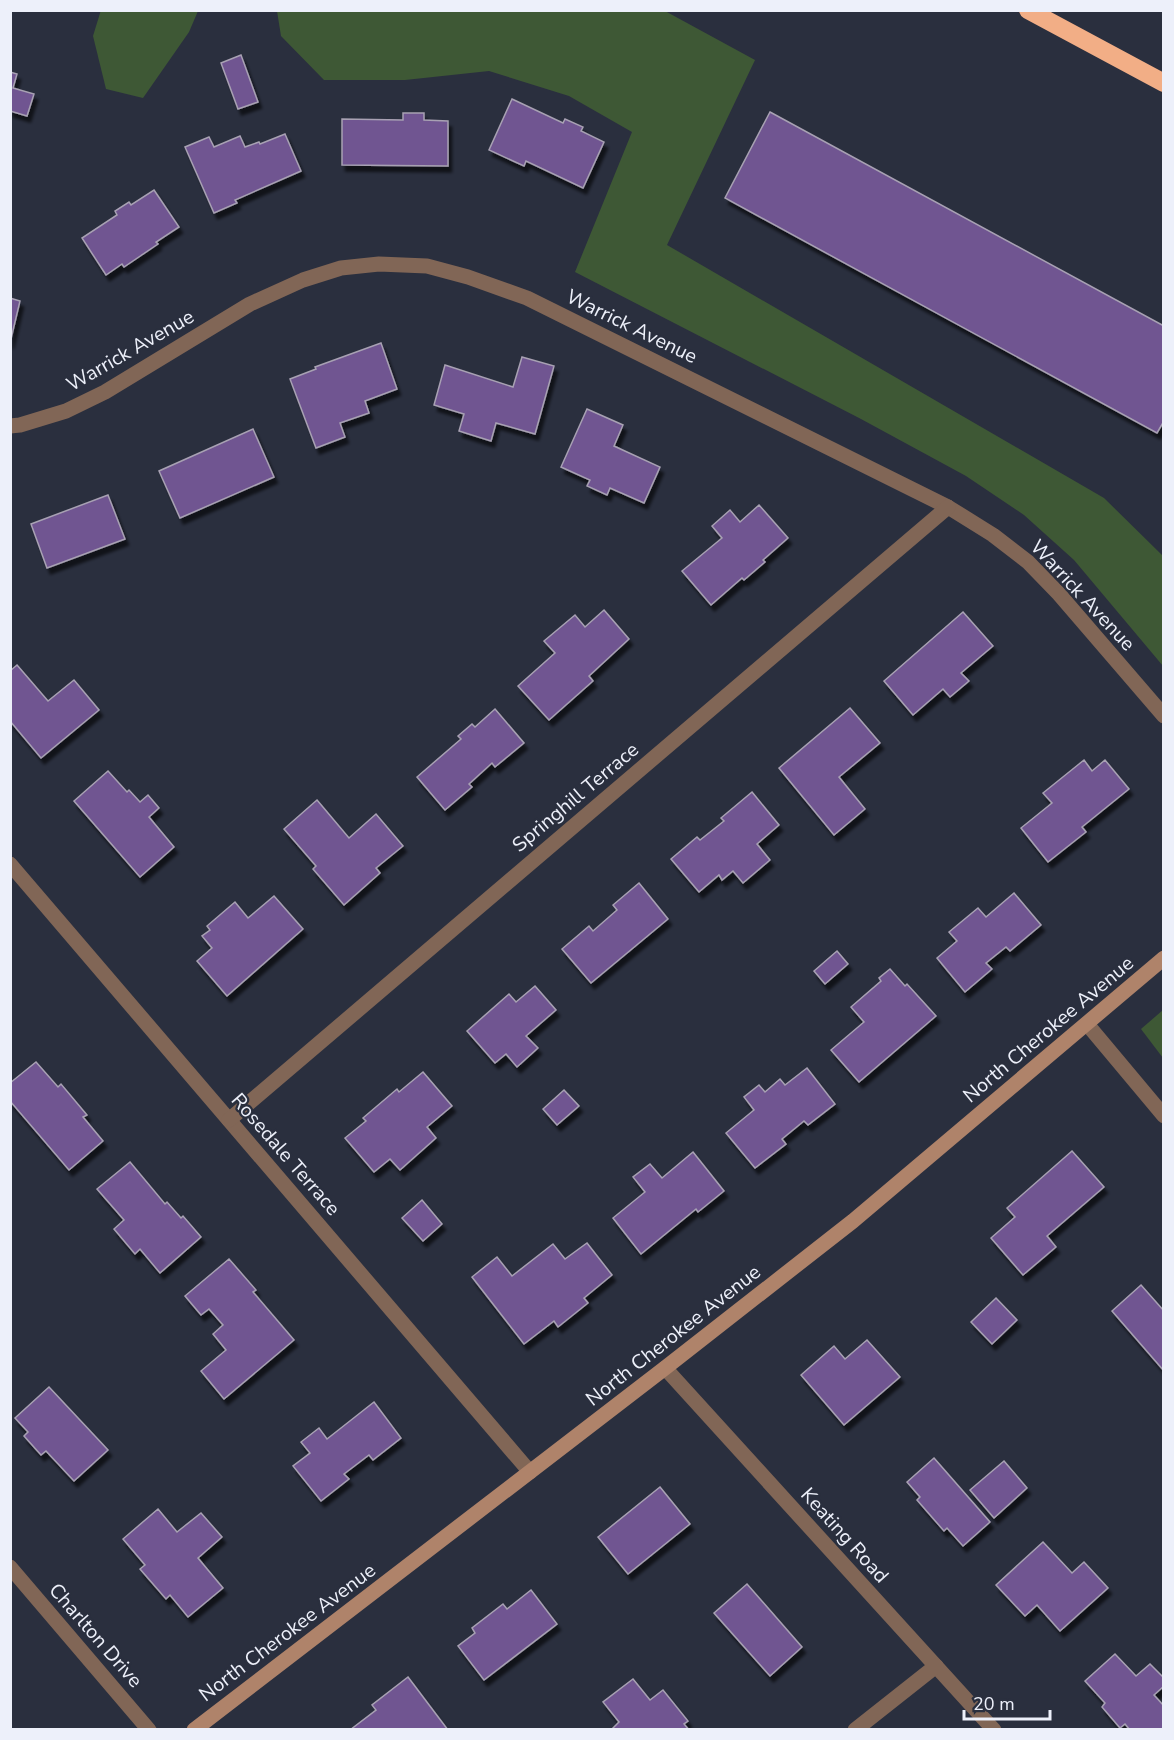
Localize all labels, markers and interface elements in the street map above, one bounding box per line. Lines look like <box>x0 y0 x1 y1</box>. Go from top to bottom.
street label: Warrick Avenue <box>562 283 702 370</box>
street label: Warrick Avenue <box>62 303 199 398</box>
street label: Warrick Avenue <box>1024 534 1141 657</box>
street label: Springhill Terrace <box>506 736 644 858</box>
street label: North Cherokee Avenue <box>957 950 1139 1109</box>
street label: Rosedale Terrace <box>225 1087 346 1221</box>
street label: North Cherokee Avenue <box>580 1259 766 1412</box>
street label: Keating Road <box>794 1482 895 1589</box>
street label: North Cherokee Avenue <box>193 1557 381 1708</box>
street label: Charlton Drive <box>43 1577 149 1693</box>
scale bar <box>964 1683 1050 1721</box>
text: 20 m <box>973 1692 1015 1716</box>

